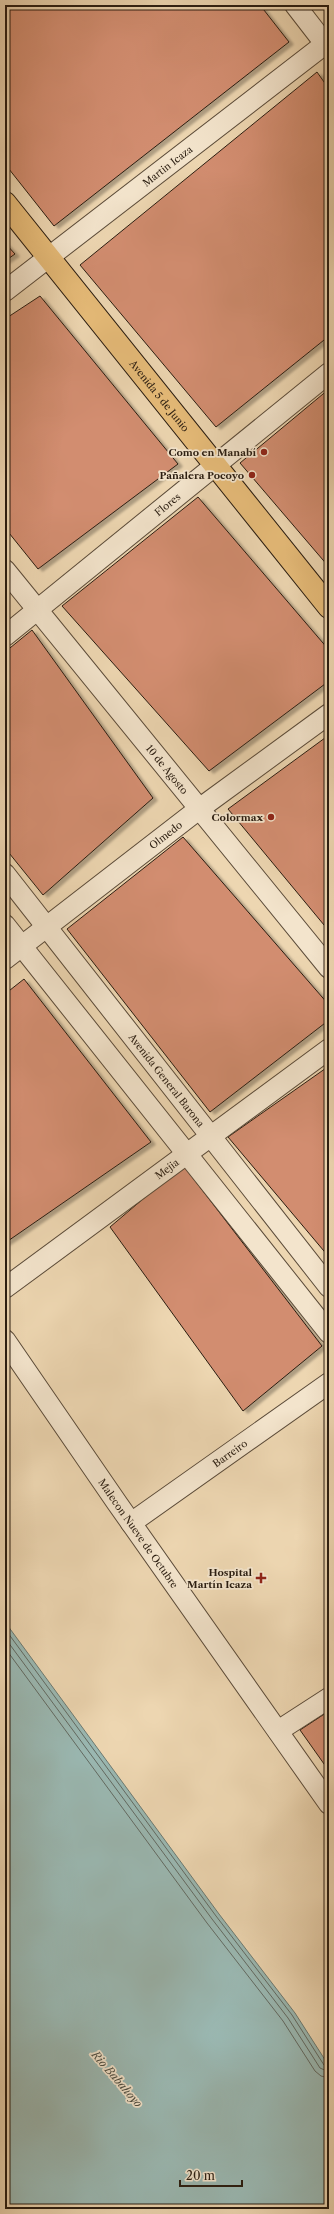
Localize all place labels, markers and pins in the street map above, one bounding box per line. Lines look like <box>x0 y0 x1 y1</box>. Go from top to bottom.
place label: Como en Manabí <box>168 446 256 459</box>
marker: Como en Manabí <box>259 447 269 457</box>
place label: Pañalera Pocoyo <box>159 469 244 482</box>
marker: Pañalera Pocoyo <box>247 470 257 480</box>
place label: Colormax <box>212 811 263 824</box>
marker: Colormax <box>266 812 276 822</box>
place label: Hospital Martín Icaza <box>187 1566 252 1591</box>
marker: Hospital Martín Icaza <box>255 1572 267 1584</box>

